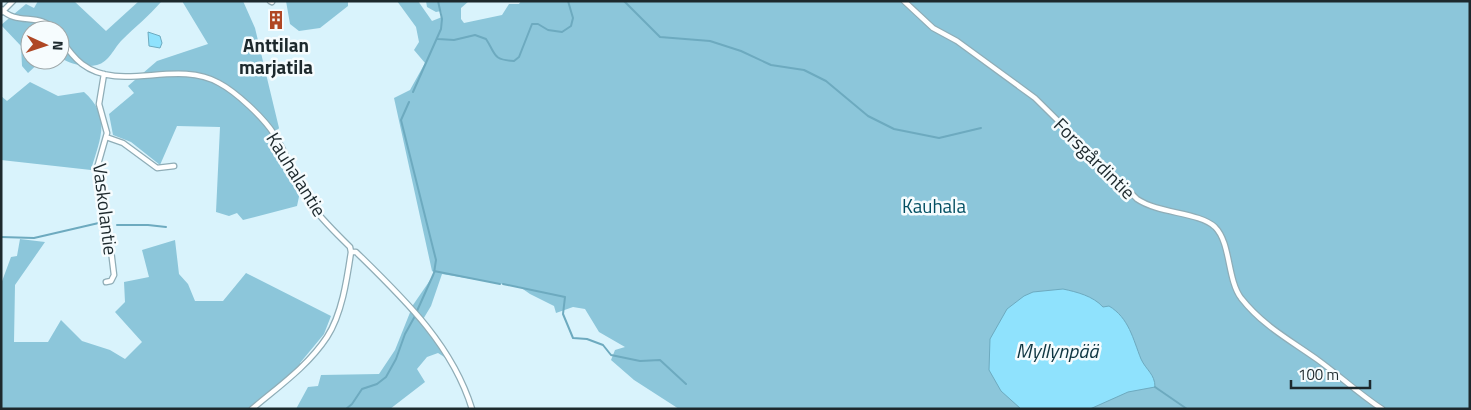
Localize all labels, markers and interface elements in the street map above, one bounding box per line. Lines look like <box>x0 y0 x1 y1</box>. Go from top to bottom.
building icon: Anttilan marjatila <box>265 9 287 31</box>
north arrow <box>20 20 70 70</box>
place label: Anttilan marjatila <box>239 30 313 81</box>
text: N <box>48 40 69 51</box>
street label: Forsgårdintie <box>1047 110 1143 206</box>
street label: Kauhalantie <box>260 126 334 222</box>
street label: Vaskolantie <box>86 161 126 257</box>
park label: Kauhala <box>902 191 966 220</box>
water label: Myllynpää <box>1016 335 1099 366</box>
scale bar <box>1291 358 1370 390</box>
text: 100 m <box>1298 363 1339 386</box>

